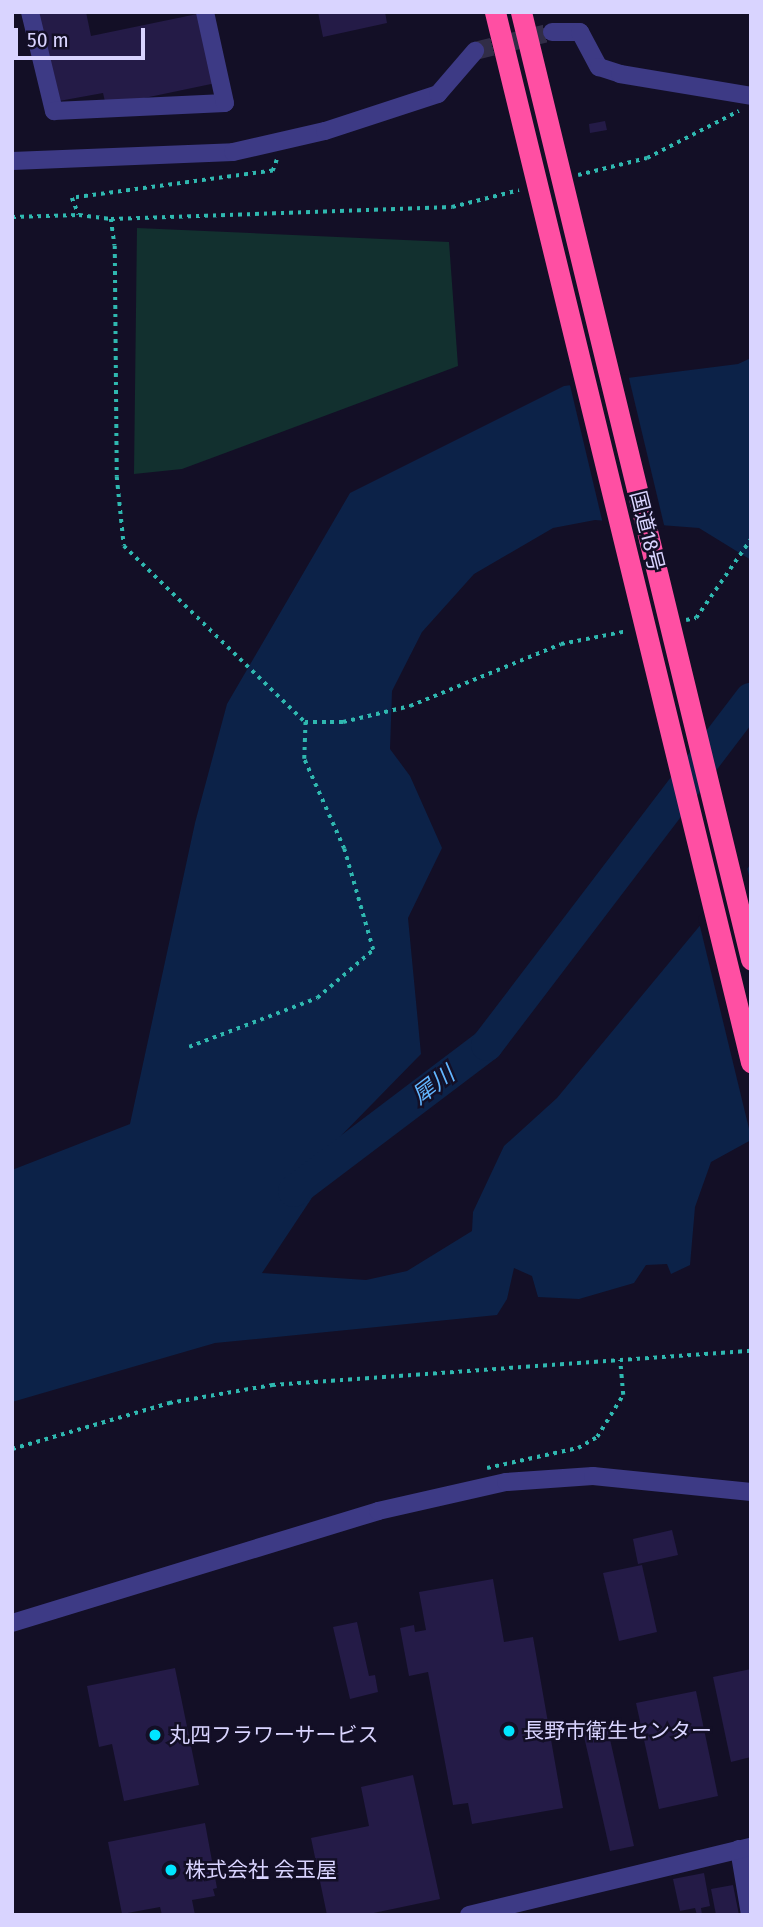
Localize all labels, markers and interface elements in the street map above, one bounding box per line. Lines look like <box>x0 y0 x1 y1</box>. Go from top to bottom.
scale bar <box>18 14 149 58</box>
text: 50 m <box>27 27 69 53</box>
street label: 国道18号 <box>625 488 669 574</box>
water label: 犀川 <box>406 1060 460 1110</box>
place label: 長野市衛生センター <box>523 1718 712 1744</box>
place label: 丸四フラワーサービス <box>169 1722 379 1748</box>
marker: 長野市衛生センター <box>501 1723 517 1739</box>
marker: 丸四フラワーサービス <box>147 1727 163 1743</box>
place label: 株式会社 会玉屋 <box>185 1857 337 1883</box>
marker: 株式会社 会玉屋 <box>163 1862 179 1878</box>

